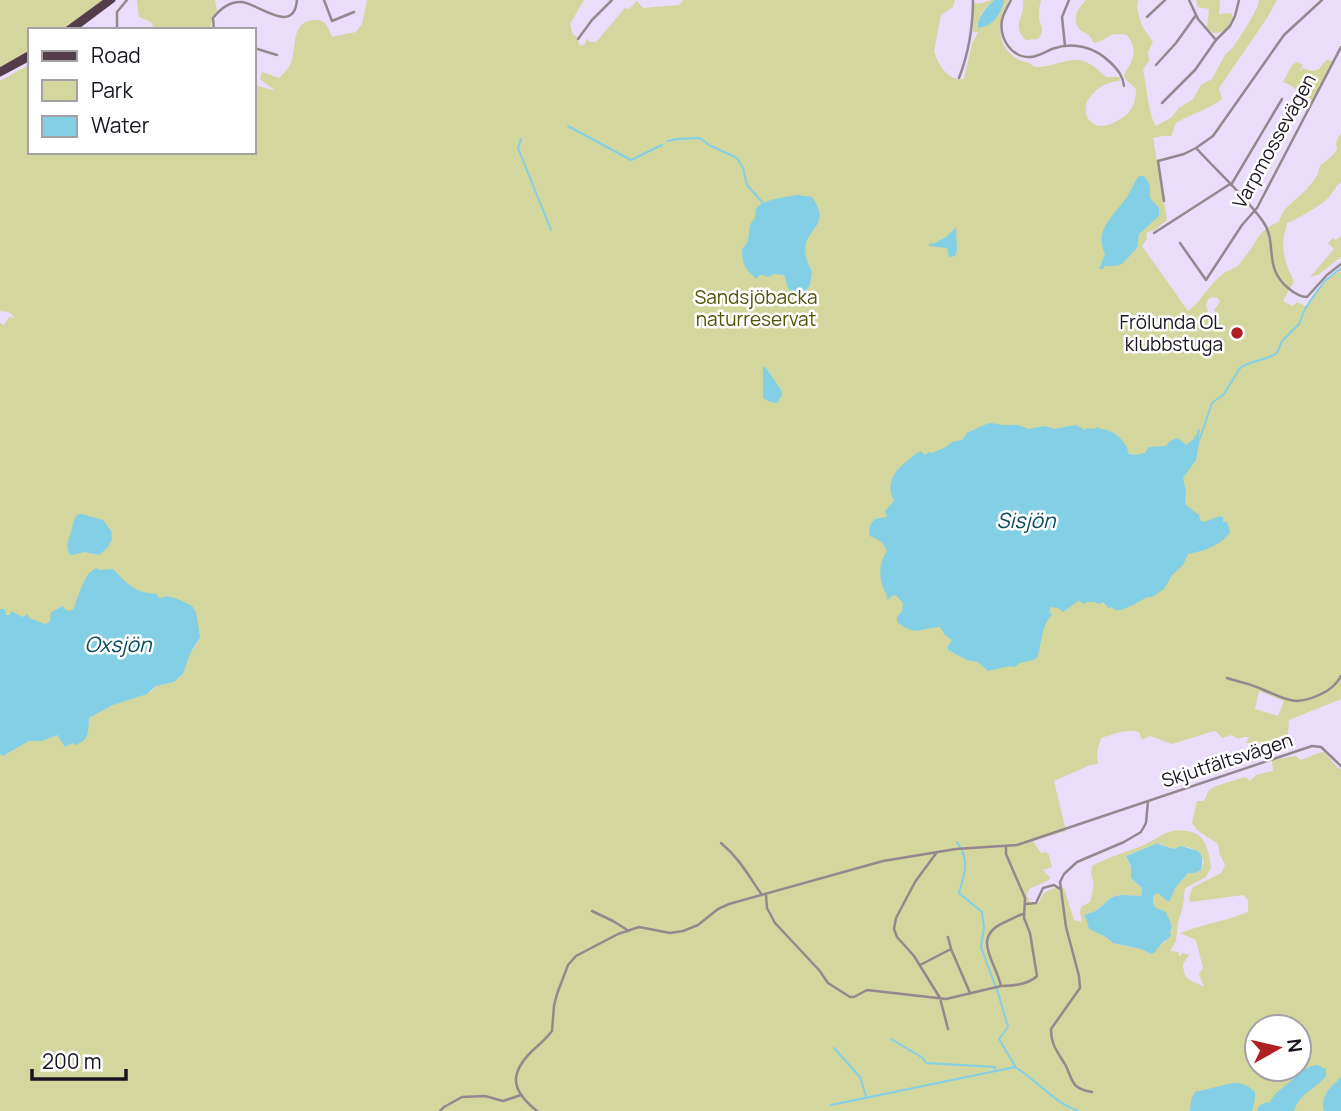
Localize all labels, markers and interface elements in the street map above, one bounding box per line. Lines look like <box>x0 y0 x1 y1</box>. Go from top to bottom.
legend <box>28 28 256 154</box>
text: Road <box>91 41 141 69</box>
street label: Varpmossevägen <box>1226 69 1322 213</box>
text: Park <box>91 76 133 104</box>
text: Water <box>91 111 150 139</box>
park label: Sandsjöbacka naturreservat <box>694 284 818 332</box>
place label: Frölunda OL klubbstuga <box>1120 309 1223 357</box>
marker: Frölunda OL klubbstuga <box>1229 325 1245 341</box>
water label: Sisjön <box>996 506 1057 534</box>
water label: Oxsjön <box>84 630 153 658</box>
street label: Skjutfältsvägen <box>1158 727 1296 793</box>
north arrow <box>1243 1013 1313 1083</box>
text: N <box>1281 1037 1309 1054</box>
scale bar <box>32 1038 126 1082</box>
text: 200 m <box>42 1047 102 1075</box>

